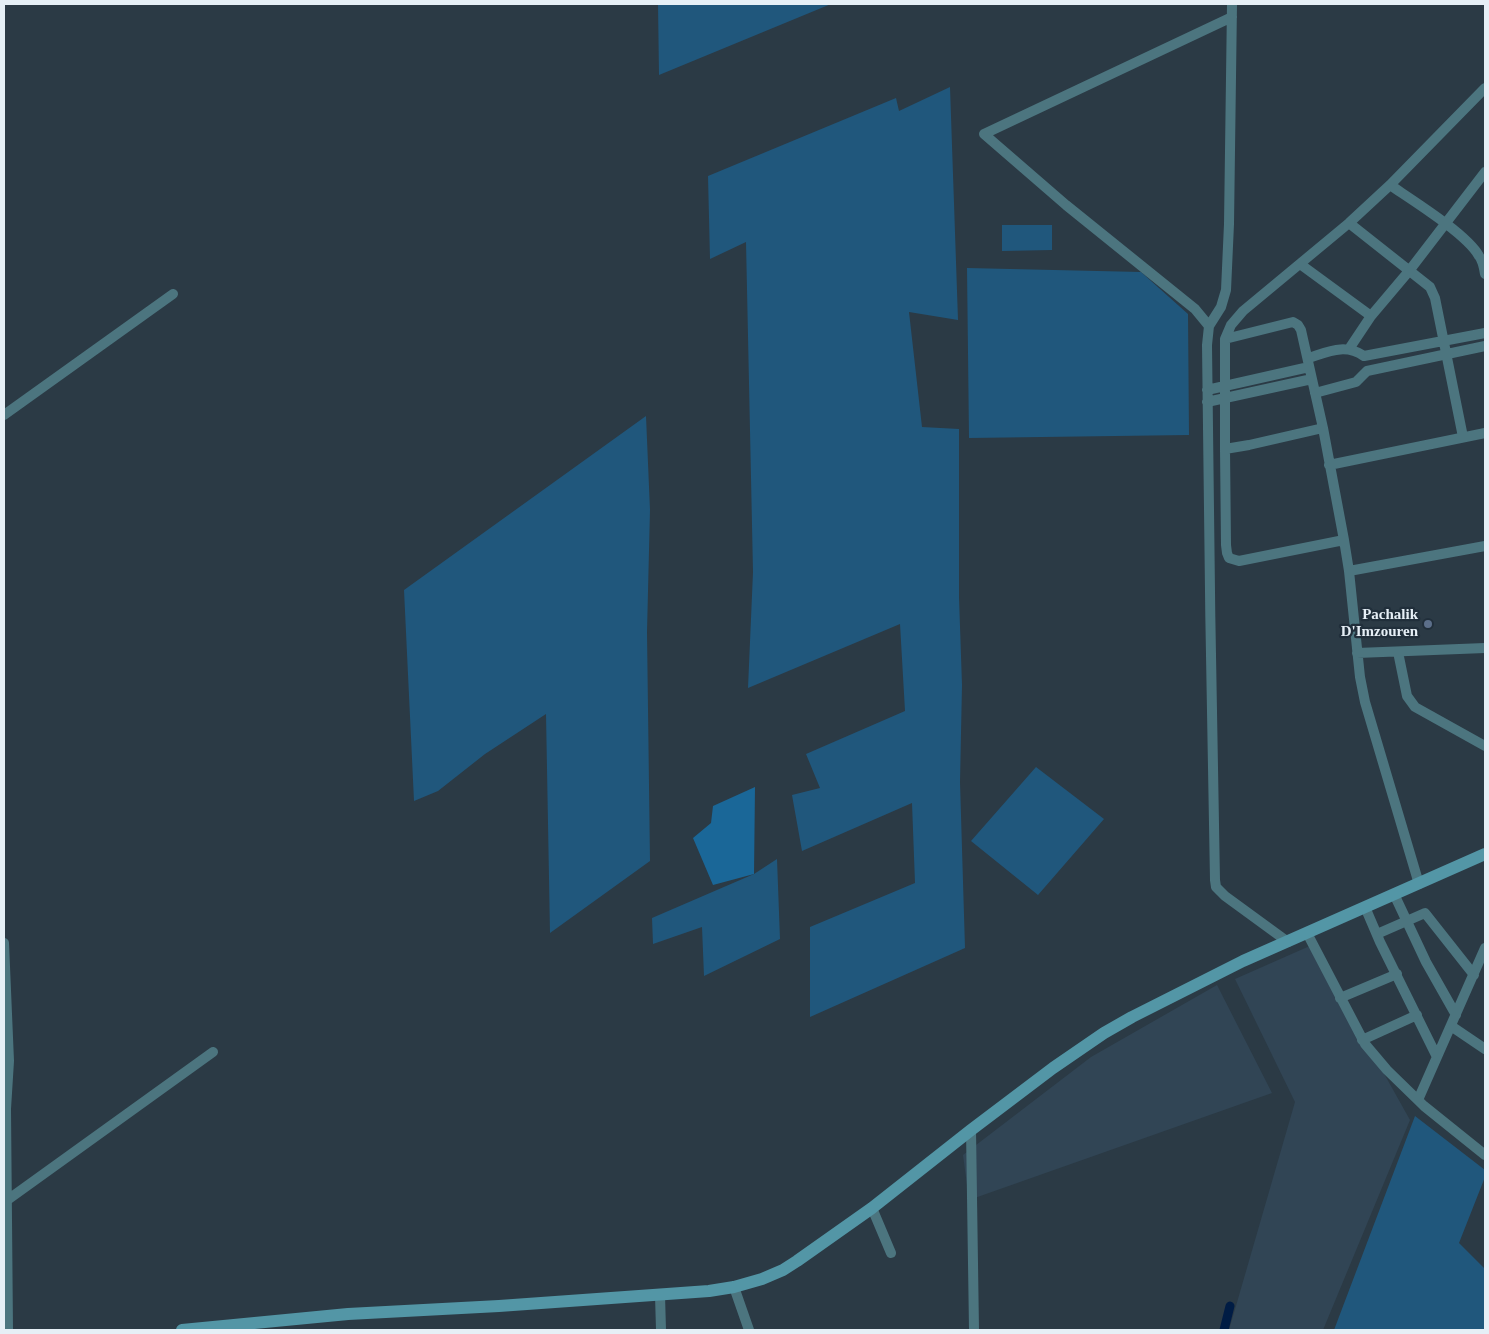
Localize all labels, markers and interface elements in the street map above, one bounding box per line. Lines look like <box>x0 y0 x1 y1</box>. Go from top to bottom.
place label: Pachalik D'Imzouren <box>1341 606 1418 641</box>
marker: Pachalik D'Imzouren <box>1422 618 1434 630</box>

